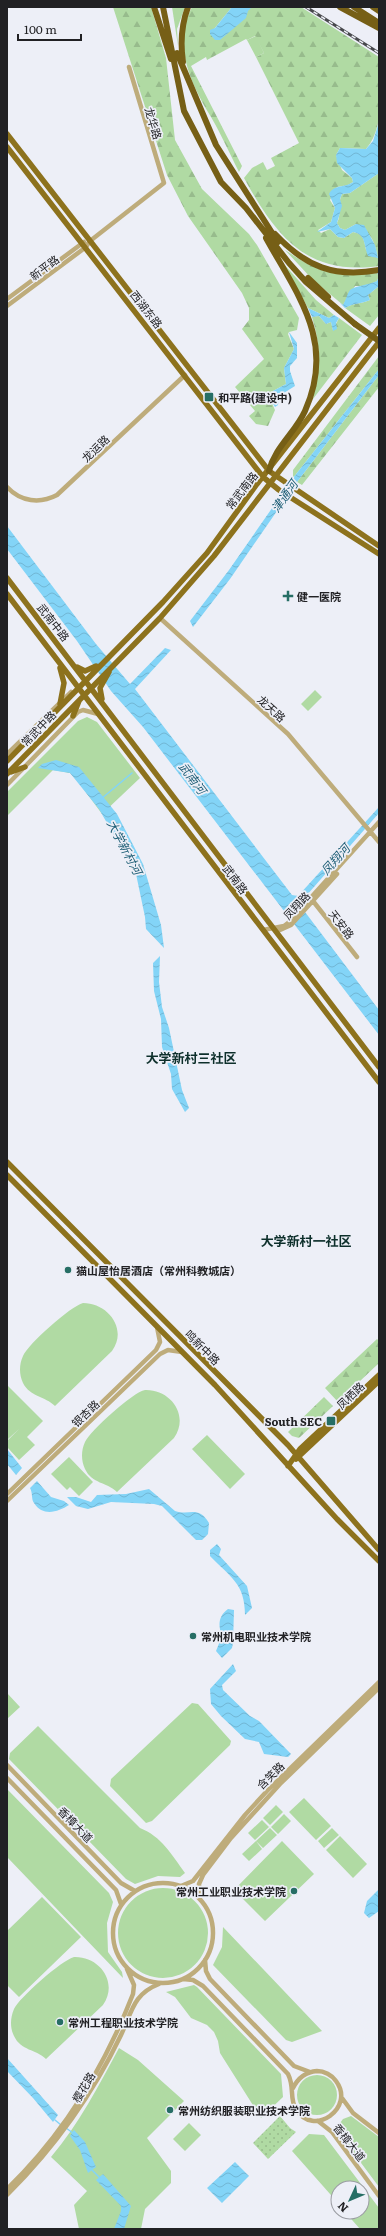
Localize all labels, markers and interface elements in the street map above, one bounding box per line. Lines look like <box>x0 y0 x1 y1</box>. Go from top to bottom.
scale bar <box>18 16 81 42</box>
text: 100 m <box>24 20 57 38</box>
street label: 龙华路 <box>142 105 166 141</box>
street label: 新平路 <box>26 251 62 283</box>
street label: 西湖东路 <box>127 287 167 331</box>
place label: 和平路(建设中) <box>218 389 292 405</box>
marker: 和平路(建设中) <box>203 391 215 403</box>
street label: 龙运路 <box>78 431 112 465</box>
street label: 常武南路 <box>221 468 261 512</box>
water label: 津通河 <box>266 474 303 516</box>
place label: 健一医院 <box>297 588 341 604</box>
marker: 健一医院 <box>282 590 294 602</box>
street label: 武南中路 <box>34 600 74 644</box>
street label: 龙天路 <box>254 691 290 725</box>
street label: 常武中路 <box>17 707 59 749</box>
water label: 武南河 <box>175 758 212 799</box>
water label: 大学新村河 <box>103 816 148 879</box>
water label: 凤翔河 <box>316 838 355 878</box>
street label: 武南路 <box>220 861 252 897</box>
street label: 凤翔路 <box>279 887 313 923</box>
street label: 天安路 <box>326 906 358 942</box>
district label: 大学新村三社区 <box>145 1048 237 1067</box>
district label: 大学新村一社区 <box>260 1231 352 1250</box>
place label: 猫山屋怡居酒店（常州科教城店） <box>76 1262 241 1278</box>
marker: 猫山屋怡居酒店（常州科教城店） <box>63 1265 73 1275</box>
street label: 鸣新中路 <box>182 1326 224 1368</box>
street label: 凤栖路 <box>333 1378 367 1412</box>
street label: 银杏路 <box>68 1396 102 1430</box>
place label: South SEC <box>265 1413 322 1429</box>
marker: South SEC <box>325 1415 337 1427</box>
place label: 常州机电职业技术学院 <box>201 1628 311 1644</box>
marker: 常州机电职业技术学院 <box>188 1631 198 1641</box>
street label: 含笑路 <box>253 1758 287 1792</box>
street label: 香樟大道 <box>55 1803 97 1845</box>
place label: 常州工业职业技术学院 <box>176 1883 286 1899</box>
marker: 常州工业职业技术学院 <box>289 1886 299 1896</box>
place label: 常州工程职业技术学院 <box>68 2014 178 2030</box>
marker: 常州工程职业技术学院 <box>55 2017 65 2027</box>
street label: 樱花路 <box>68 2069 98 2105</box>
place label: 常州纺织服装职业技术学院 <box>178 2102 310 2118</box>
marker: 常州纺织服装职业技术学院 <box>165 2105 175 2115</box>
street label: 香樟大道 <box>330 2120 370 2164</box>
north arrow <box>330 2180 370 2220</box>
text: N <box>333 2199 351 2217</box>

